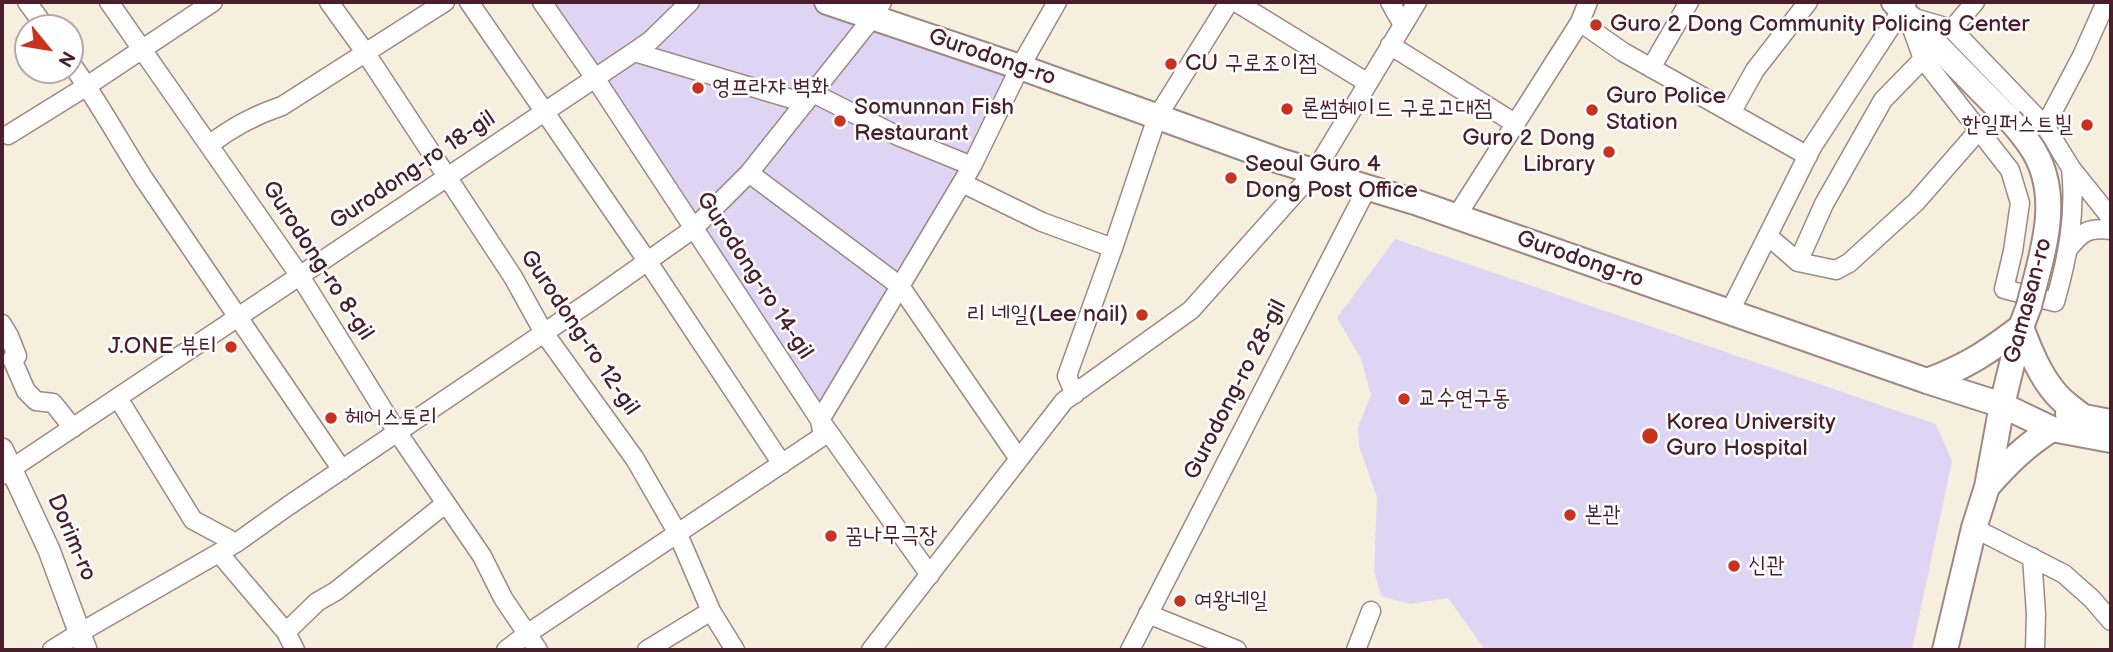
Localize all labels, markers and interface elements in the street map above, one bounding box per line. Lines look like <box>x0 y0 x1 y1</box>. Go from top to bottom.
place label: Guro 2 Dong Community Policing Center <box>1610 11 2030 39</box>
north arrow <box>14 14 84 84</box>
marker: Guro 2 Dong Community Policing Center <box>1588 17 1604 33</box>
street label: Gurodong-ro <box>925 23 1059 93</box>
text: N <box>52 47 79 71</box>
place label: CU 구로조이점 <box>1185 50 1317 78</box>
marker: CU 구로조이점 <box>1163 56 1179 72</box>
place label: 영프라쟈 벽화 <box>712 74 829 102</box>
marker: 영프라쟈 벽화 <box>690 80 706 96</box>
place label: Guro Police Station <box>1606 83 1726 137</box>
place label: Somunnan Fish Restaurant <box>854 94 1014 148</box>
place label: 론썸헤이드 구로고대점 <box>1301 95 1492 123</box>
marker: 론썸헤이드 구로고대점 <box>1279 101 1295 117</box>
marker: Guro Police Station <box>1584 102 1600 118</box>
street label: Gurodong-ro 18-gil <box>325 105 501 237</box>
place label: 한일퍼스트빌 <box>1962 111 2073 139</box>
marker: Somunnan Fish Restaurant <box>832 113 848 129</box>
marker: 한일퍼스트빌 <box>2079 117 2095 133</box>
place label: Guro 2 Dong Library <box>1462 125 1595 179</box>
marker: Guro 2 Dong Library <box>1601 144 1617 160</box>
place label: Seoul Guro 4 Dong Post Office <box>1245 151 1418 205</box>
marker: Seoul Guro 4 Dong Post Office <box>1223 170 1239 186</box>
street label: Gurodong-ro 8-gil <box>255 176 379 346</box>
street label: Gurodong-ro 14-gil <box>690 187 818 365</box>
street label: Gurodong-ro <box>1513 225 1647 295</box>
street label: Gamasan-ro <box>1999 235 2059 367</box>
street label: Gurodong-ro 12-gil <box>513 245 645 421</box>
street label: Gurodong-ro 28-gil <box>1179 295 1293 485</box>
place label: 리 네일(Lee nail) <box>967 301 1128 329</box>
marker: 리 네일(Lee nail) <box>1134 307 1150 323</box>
place label: J.ONE 뷰티 <box>108 333 217 361</box>
marker: J.ONE 뷰티 <box>223 339 239 355</box>
place label: 교수연구동 <box>1418 385 1511 413</box>
marker: 교수연구동 <box>1396 391 1412 407</box>
place label: 헤어스토리 <box>345 404 438 432</box>
place label: Korea University Guro Hospital <box>1666 409 1836 463</box>
marker: 헤어스토리 <box>323 410 339 426</box>
marker: Korea University Guro Hospital <box>1640 426 1660 446</box>
street label: Dorim-ro <box>40 490 102 586</box>
place label: 본관 <box>1584 501 1621 529</box>
marker: 본관 <box>1562 507 1578 523</box>
place label: 꿈나무극장 <box>845 522 938 550</box>
marker: 꿈나무극장 <box>823 528 839 544</box>
place label: 신관 <box>1748 552 1785 580</box>
marker: 신관 <box>1726 558 1742 574</box>
place label: 여왕네일 <box>1194 587 1268 615</box>
marker: 여왕네일 <box>1172 593 1188 609</box>

